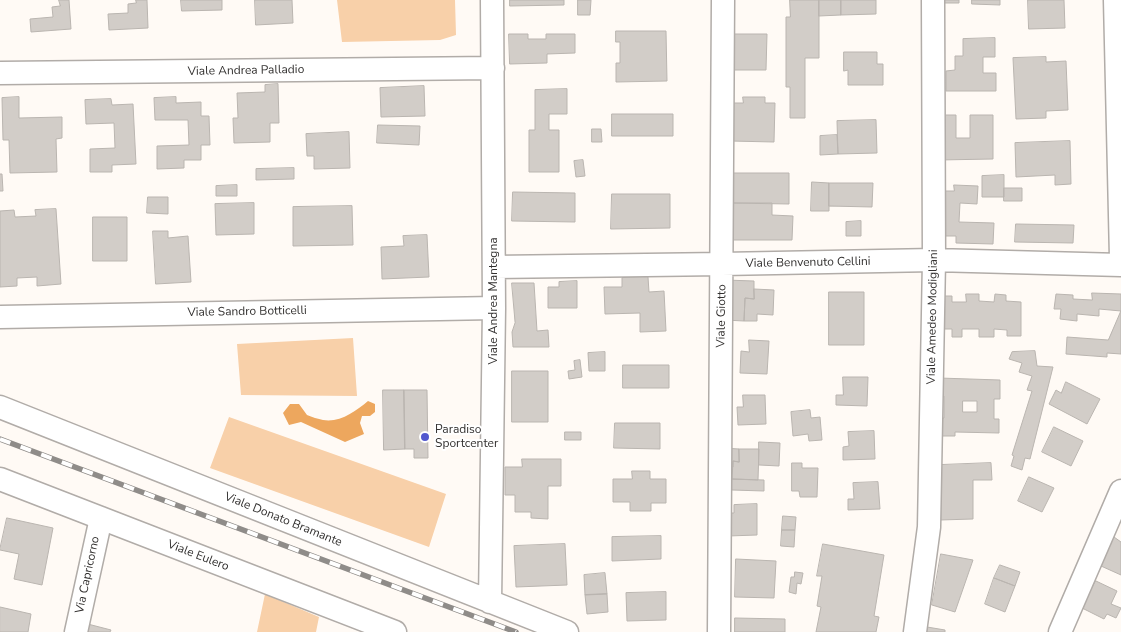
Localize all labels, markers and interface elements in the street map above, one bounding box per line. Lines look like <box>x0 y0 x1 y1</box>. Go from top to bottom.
street label: Viale Andrea Palladio <box>188 63 304 79</box>
street label: Viale Andrea Mantegna <box>487 237 501 365</box>
street label: Viale Amedeo Modigliani <box>925 249 941 385</box>
street label: Viale Benvenuto Cellini <box>745 255 871 271</box>
street label: Viale Giotto <box>714 284 730 348</box>
street label: Viale Sandro Botticelli <box>187 304 307 320</box>
place label: Paradiso Sportcenter <box>435 423 498 451</box>
marker: Paradiso Sportcenter <box>419 431 431 443</box>
street label: Viale Donato Bramante <box>222 490 344 550</box>
street label: Via Capricorno <box>73 535 103 615</box>
street label: Viale Eulero <box>165 538 231 574</box>

